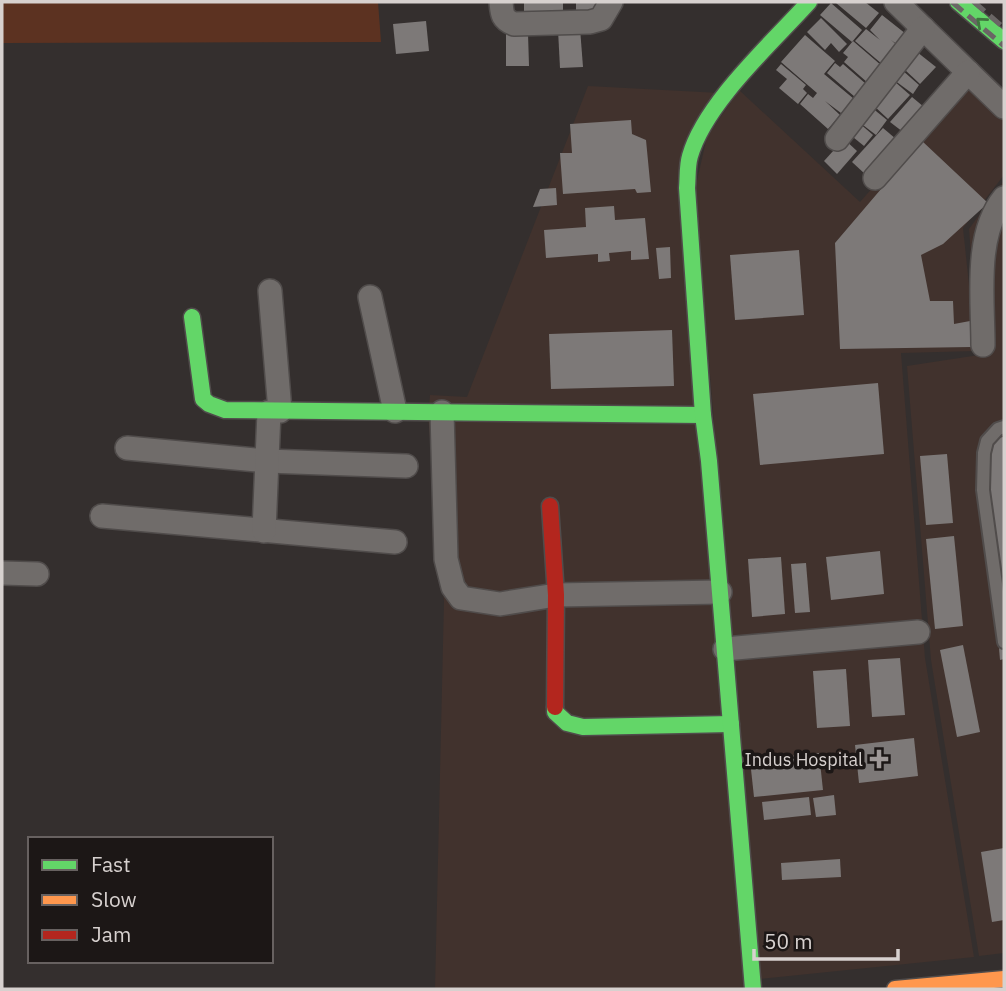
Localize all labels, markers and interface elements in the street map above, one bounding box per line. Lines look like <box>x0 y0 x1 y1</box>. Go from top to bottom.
one-way arrow <box>976 18 989 30</box>
place label: Indus Hospital <box>745 748 863 771</box>
marker: Indus Hospital <box>869 749 889 769</box>
legend <box>28 837 273 963</box>
text: Fast <box>91 850 131 878</box>
text: Slow <box>91 885 137 913</box>
scale bar <box>754 918 898 962</box>
text: Jam <box>91 920 131 948</box>
text: 50 m <box>764 927 813 955</box>

